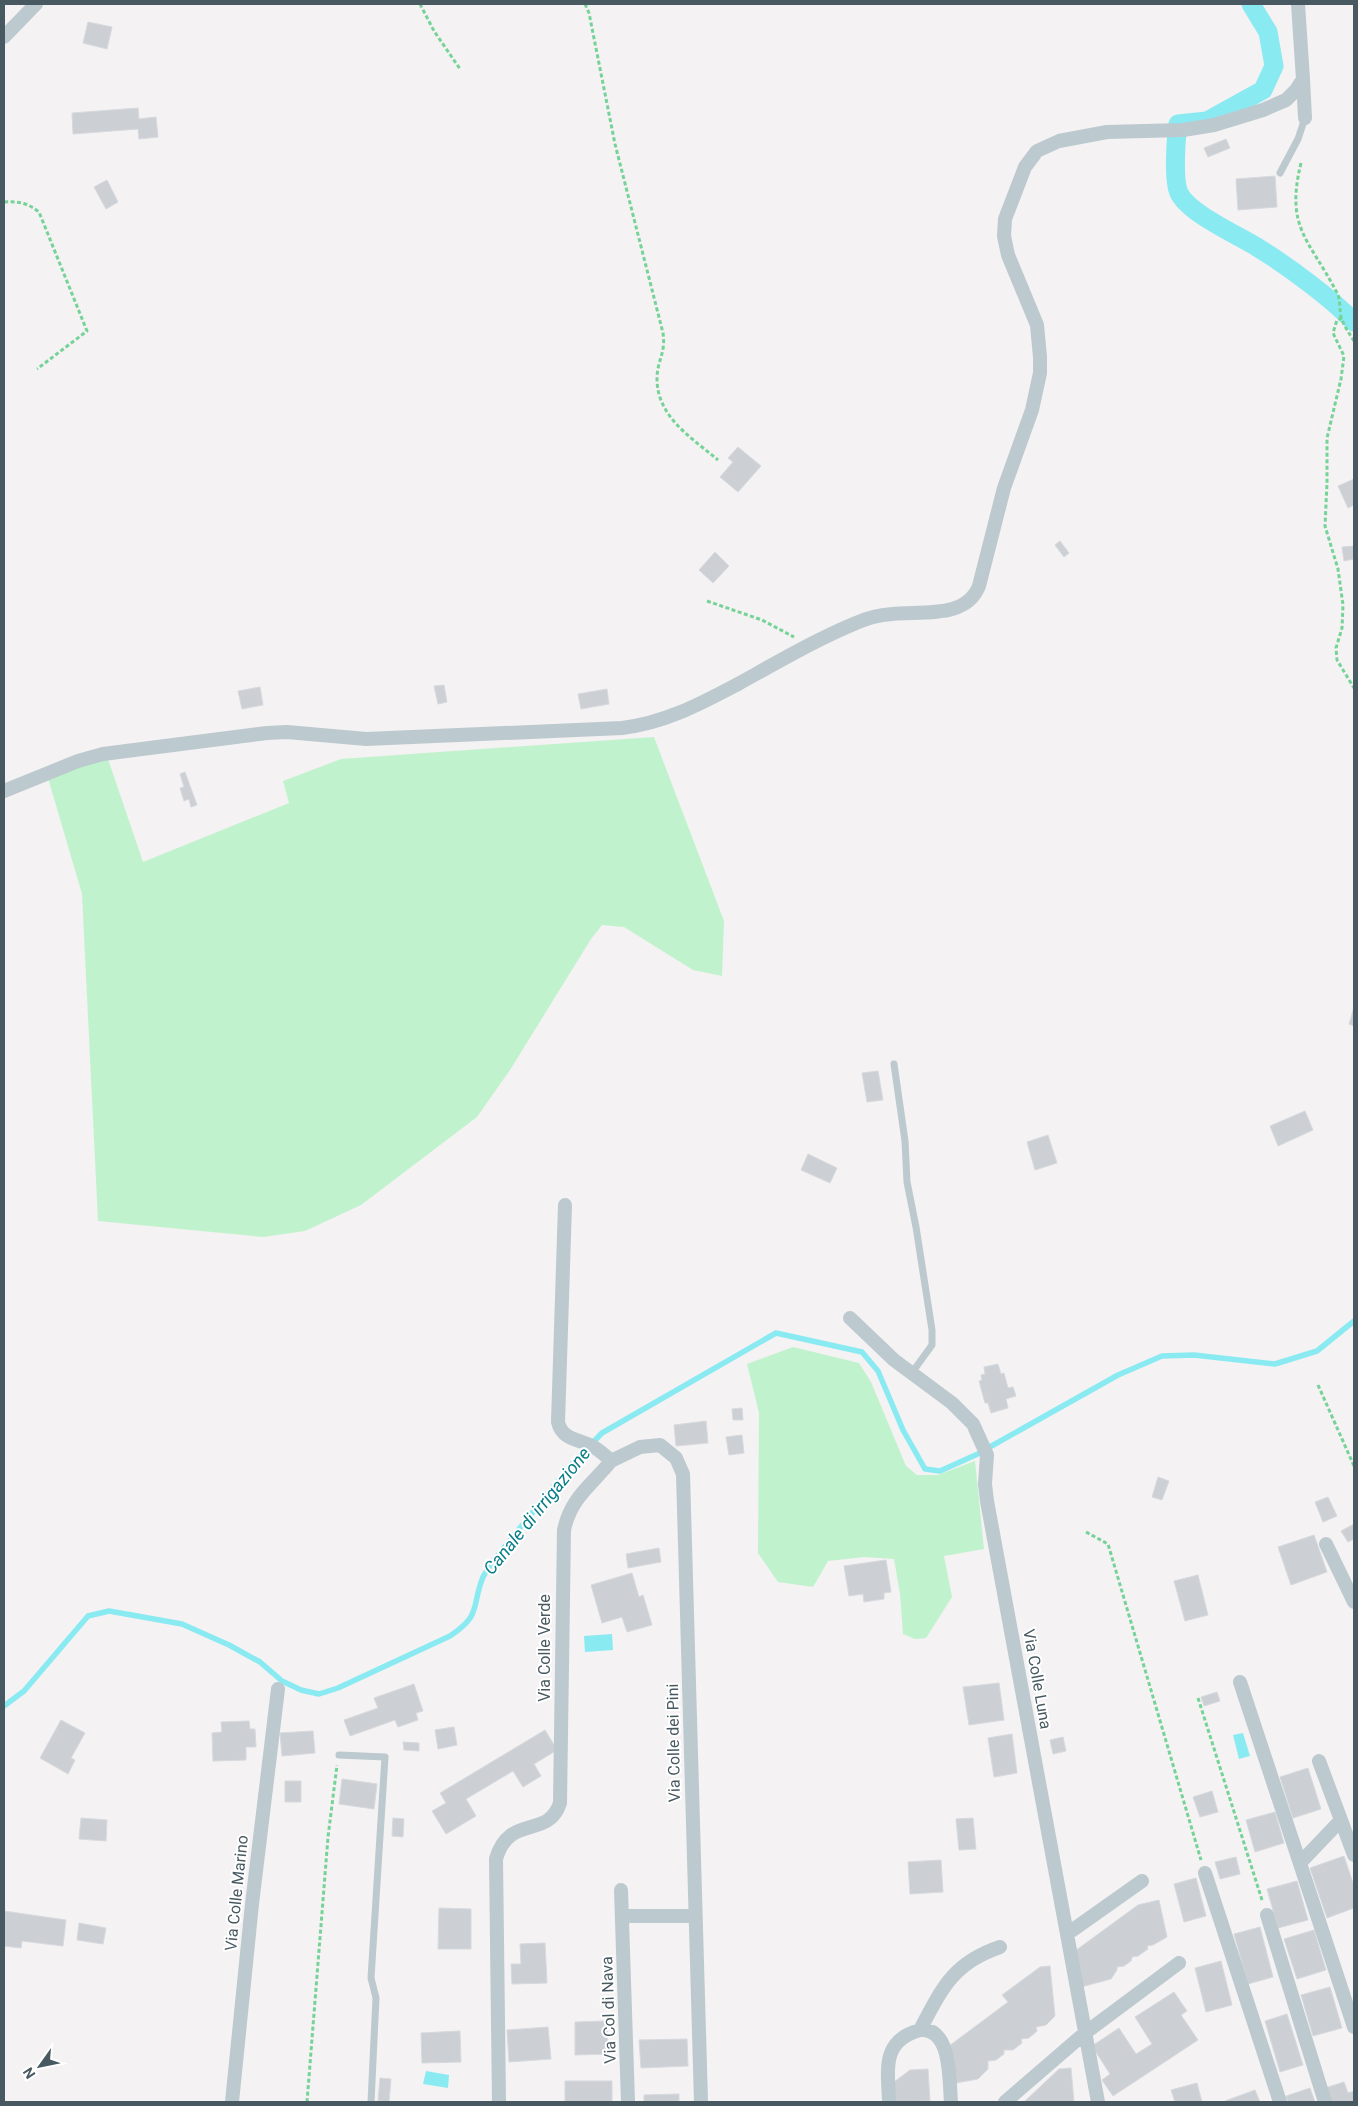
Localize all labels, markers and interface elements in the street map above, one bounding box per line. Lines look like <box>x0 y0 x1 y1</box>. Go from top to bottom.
water label: Canale di irrigazione <box>479 1443 594 1579</box>
street label: Via Colle Verde <box>535 1594 554 1702</box>
street label: Via Colle Luna <box>1019 1628 1056 1731</box>
street label: Via Colle dei Pini <box>663 1684 684 1802</box>
street label: Via Colle Marino <box>221 1834 252 1952</box>
street label: Via Col di Nava <box>597 1956 620 2064</box>
north arrow <box>15 2041 65 2091</box>
text: N <box>20 2065 39 2082</box>

